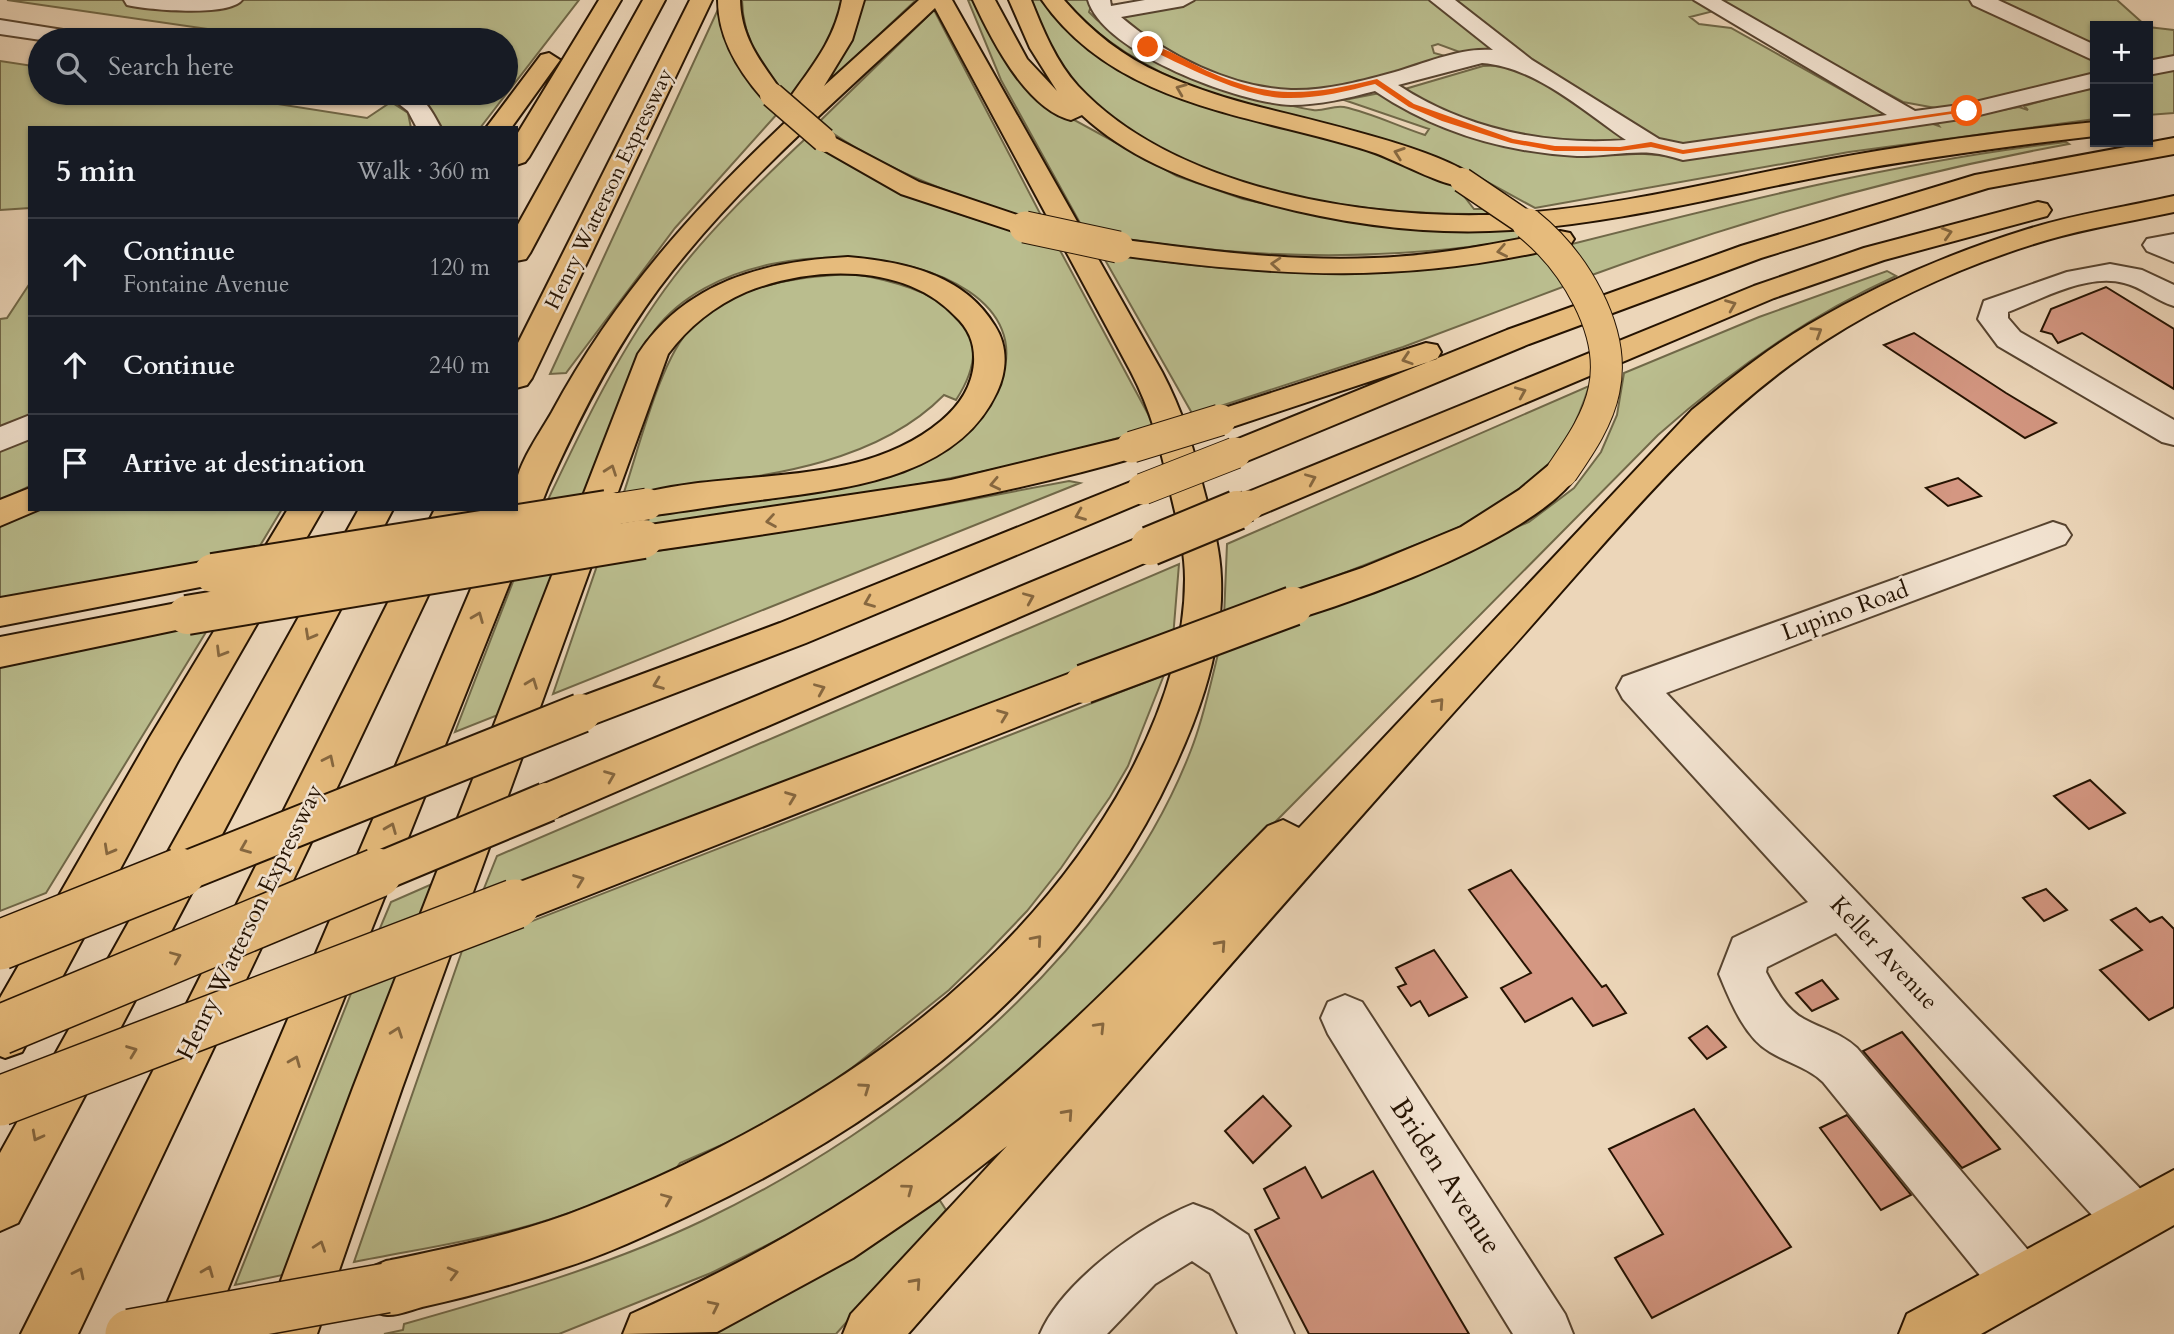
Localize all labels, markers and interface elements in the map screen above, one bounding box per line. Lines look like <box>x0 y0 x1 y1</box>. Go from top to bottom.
map controls <box>2090 21 2153 147</box>
button: + <box>2090 21 2153 84</box>
search box <box>28 28 518 105</box>
route end <box>1132 31 1163 62</box>
icon: search <box>52 48 90 86</box>
text: Search here <box>108 49 234 84</box>
street label: Henry Watterson Expressway <box>538 64 680 314</box>
one-way arrow <box>1176 83 1188 97</box>
button: − <box>2090 84 2153 147</box>
route start <box>1951 95 1982 126</box>
one-way arrow <box>1393 147 1406 161</box>
text: 5 min <box>56 151 136 192</box>
text: Walk · 360 m <box>357 156 490 187</box>
one-way arrow <box>1941 227 1953 242</box>
text: Continue <box>123 234 235 269</box>
one-way arrow <box>1496 243 1508 258</box>
icon: ahead <box>56 248 94 286</box>
text: 120 m <box>429 252 490 283</box>
one-way arrow <box>1270 257 1281 272</box>
text: Fontaine Avenue <box>123 269 290 300</box>
one-way arrow <box>1724 299 1737 313</box>
one-way arrow <box>1809 328 1822 341</box>
icon: ahead <box>56 346 94 384</box>
text: Continue <box>123 348 235 383</box>
text: 240 m <box>429 350 490 381</box>
one-way arrow <box>1401 350 1413 365</box>
one-way arrow <box>1514 386 1526 400</box>
icon: arrive <box>56 444 94 482</box>
text: Arrive at destination <box>123 446 366 481</box>
one-way arrow <box>603 464 617 476</box>
one-way arrow <box>1304 473 1316 487</box>
one-way arrow <box>989 475 1001 490</box>
one-way arrow <box>1074 507 1087 521</box>
one-way arrow <box>765 513 777 528</box>
street label: Lupino Road <box>1777 573 1913 649</box>
one-way arrow <box>864 593 876 607</box>
one-way arrow <box>1022 593 1034 607</box>
one-way arrow <box>469 612 483 624</box>
one-way arrow <box>305 627 319 640</box>
one-way arrow <box>216 645 229 658</box>
one-way arrow <box>652 676 664 690</box>
one-way arrow <box>524 678 538 690</box>
one-way arrow <box>813 683 825 697</box>
one-way arrow <box>1430 698 1443 711</box>
one-way arrow <box>996 710 1008 724</box>
one-way arrow <box>321 755 335 767</box>
one-way arrow <box>604 771 616 785</box>
street label: Henry Watterson Expressway <box>169 778 331 1065</box>
one-way arrow <box>784 792 796 806</box>
one-way arrow <box>383 822 397 835</box>
one-way arrow <box>239 839 251 853</box>
one-way arrow <box>103 843 117 855</box>
one-way arrow <box>572 874 584 888</box>
street label: Keller Avenue <box>1823 889 1945 1017</box>
one-way arrow <box>1029 935 1041 948</box>
one-way arrow <box>1213 940 1225 953</box>
one-way arrow <box>169 951 181 965</box>
one-way arrow <box>1092 1022 1105 1035</box>
one-way arrow <box>389 1027 403 1039</box>
one-way arrow <box>126 1045 138 1059</box>
one-way arrow <box>287 1055 301 1068</box>
one-way arrow <box>857 1084 870 1096</box>
street label: Briden Avenue <box>1381 1091 1511 1261</box>
one-way arrow <box>1060 1109 1072 1122</box>
one-way arrow <box>32 1128 46 1141</box>
one-way arrow <box>900 1184 913 1197</box>
one-way arrow <box>660 1193 672 1207</box>
one-way arrow <box>312 1241 326 1253</box>
one-way arrow <box>200 1266 214 1278</box>
one-way arrow <box>446 1267 458 1281</box>
one-way arrow <box>71 1268 85 1280</box>
one-way arrow <box>908 1278 920 1291</box>
one-way arrow <box>706 1301 719 1315</box>

